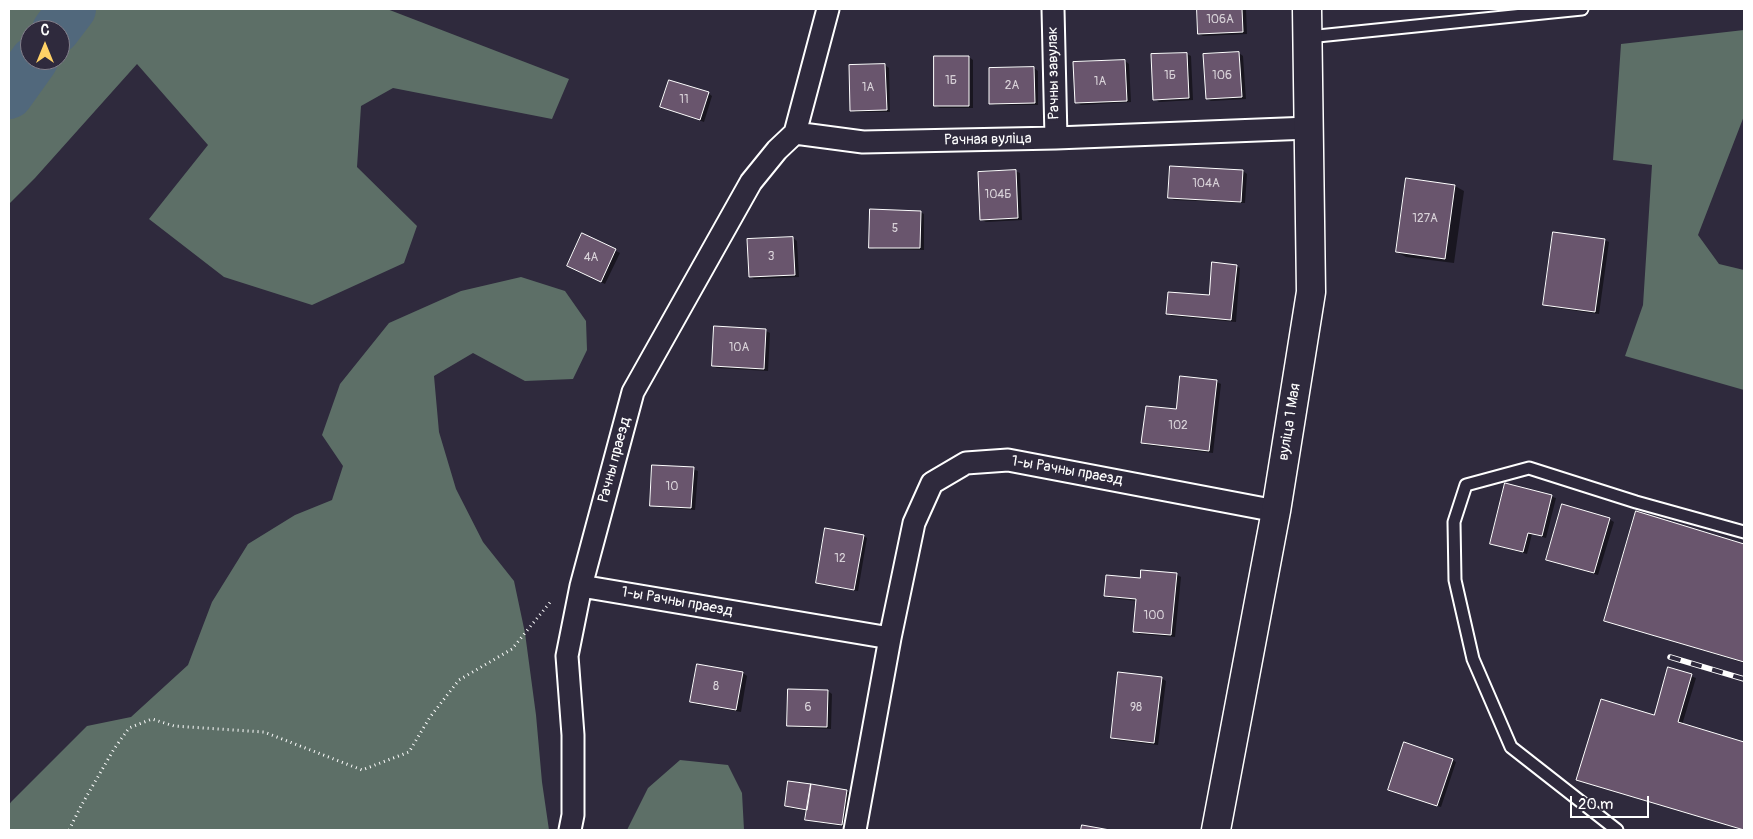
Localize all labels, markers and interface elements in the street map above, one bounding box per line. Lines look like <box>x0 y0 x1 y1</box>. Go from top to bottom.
house number: 106А <box>1206 13 1234 27</box>
north arrow <box>20 20 70 70</box>
text: С <box>41 22 49 39</box>
street label: Рачны завулак <box>1044 26 1064 120</box>
house number: 1Б <box>1164 69 1176 83</box>
house number: 106 <box>1212 69 1232 83</box>
house number: 1Б <box>945 74 957 88</box>
house number: 1А <box>1094 75 1106 89</box>
house number: 2А <box>1005 79 1019 93</box>
house number: 1А <box>862 81 874 95</box>
house number: 11 <box>679 93 689 107</box>
street label: Рачная вуліца <box>944 130 1032 150</box>
house number: 104А <box>1192 177 1220 191</box>
house number: 104Б <box>984 188 1012 202</box>
house number: 127А <box>1412 212 1438 226</box>
house number: 5 <box>892 222 898 236</box>
house number: 3 <box>768 250 774 264</box>
house number: 4А <box>584 251 598 265</box>
house number: 10А <box>729 341 749 355</box>
street label: вуліца 1 Мая <box>1275 382 1305 462</box>
street label: Рачны праезд <box>595 415 635 505</box>
house number: 102 <box>1168 419 1188 433</box>
street label: 1-ы Рачны праезд <box>1010 452 1124 490</box>
house number: 10 <box>666 480 678 494</box>
house number: 12 <box>834 552 846 566</box>
street label: 1-ы Рачны праезд <box>620 583 734 621</box>
house number: 100 <box>1143 609 1165 623</box>
house number: 8 <box>713 680 719 694</box>
house number: 6 <box>805 701 811 715</box>
house number: 98 <box>1130 701 1142 715</box>
scale bar <box>1573 786 1652 818</box>
text: 20 m <box>1578 795 1613 814</box>

